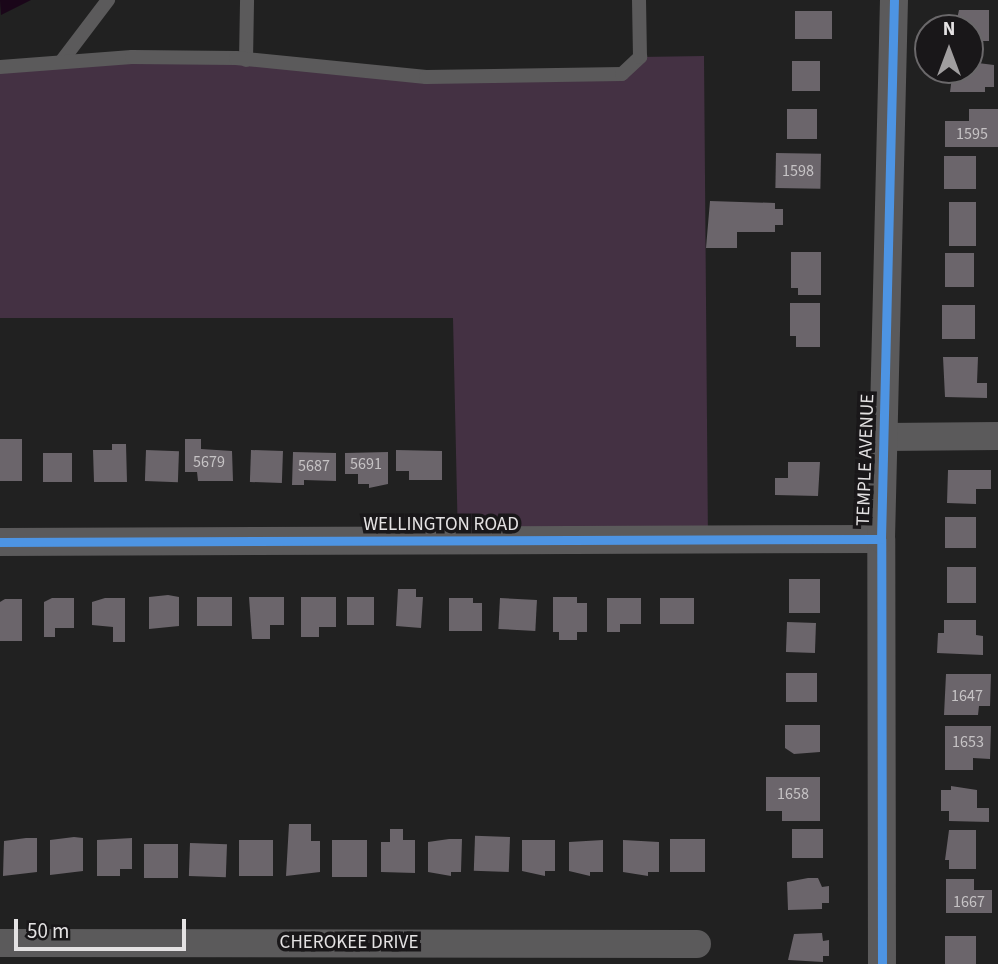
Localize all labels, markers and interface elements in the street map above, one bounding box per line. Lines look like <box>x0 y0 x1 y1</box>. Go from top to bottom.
north arrow <box>914 14 984 84</box>
text: N <box>943 16 955 43</box>
house number: 1595 <box>956 124 988 144</box>
house number: 1598 <box>782 161 814 181</box>
street label: TEMPLE AVENUE <box>852 394 880 526</box>
house number: 5679 <box>193 452 225 472</box>
house number: 5691 <box>350 454 382 474</box>
house number: 5687 <box>298 456 330 476</box>
street label: WELLINGTON ROAD <box>363 514 519 536</box>
house number: 1647 <box>951 686 983 706</box>
house number: 1653 <box>952 732 984 752</box>
house number: 1658 <box>777 784 809 804</box>
house number: 1667 <box>953 892 985 912</box>
scale bar <box>18 904 189 948</box>
text: 50 m <box>27 916 69 946</box>
street label: CHEROKEE DRIVE <box>280 932 418 954</box>

